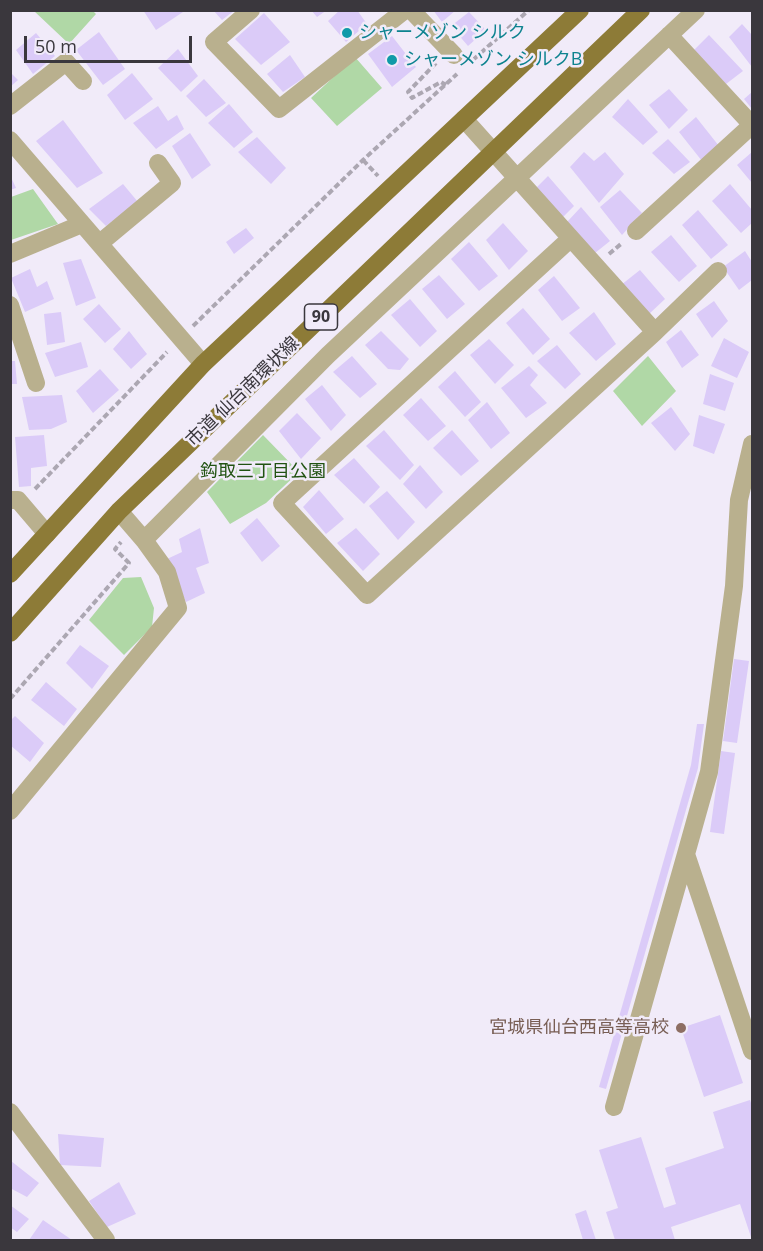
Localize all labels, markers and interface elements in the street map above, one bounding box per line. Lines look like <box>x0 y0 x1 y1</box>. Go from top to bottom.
place label: シャーメゾン シルク <box>359 22 526 44</box>
scale bar <box>27 24 195 62</box>
marker: シャーメゾン シルク <box>340 26 354 40</box>
text: 50 m <box>35 34 77 58</box>
place label: シャーメゾン シルクB <box>404 49 582 71</box>
marker: シャーメゾン シルクB <box>385 53 399 67</box>
road number: 90 <box>304 304 338 330</box>
street label: 市道 仙台南環状線 <box>182 333 304 451</box>
park label: 鈎取三丁目公園 <box>200 461 326 483</box>
place label: 宮城県仙台西高等高校 <box>489 1017 669 1039</box>
marker: 宮城県仙台西高等高校 <box>674 1021 688 1035</box>

